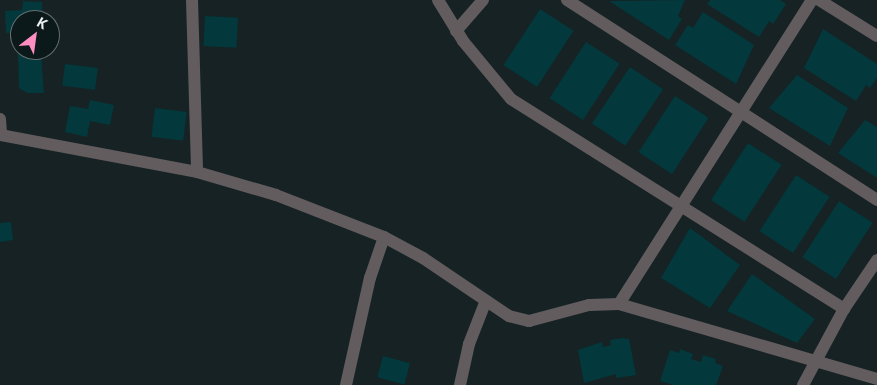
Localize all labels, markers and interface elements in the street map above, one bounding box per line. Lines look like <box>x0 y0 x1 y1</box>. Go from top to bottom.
north arrow <box>10 10 60 60</box>
text: K <box>33 12 51 33</box>

